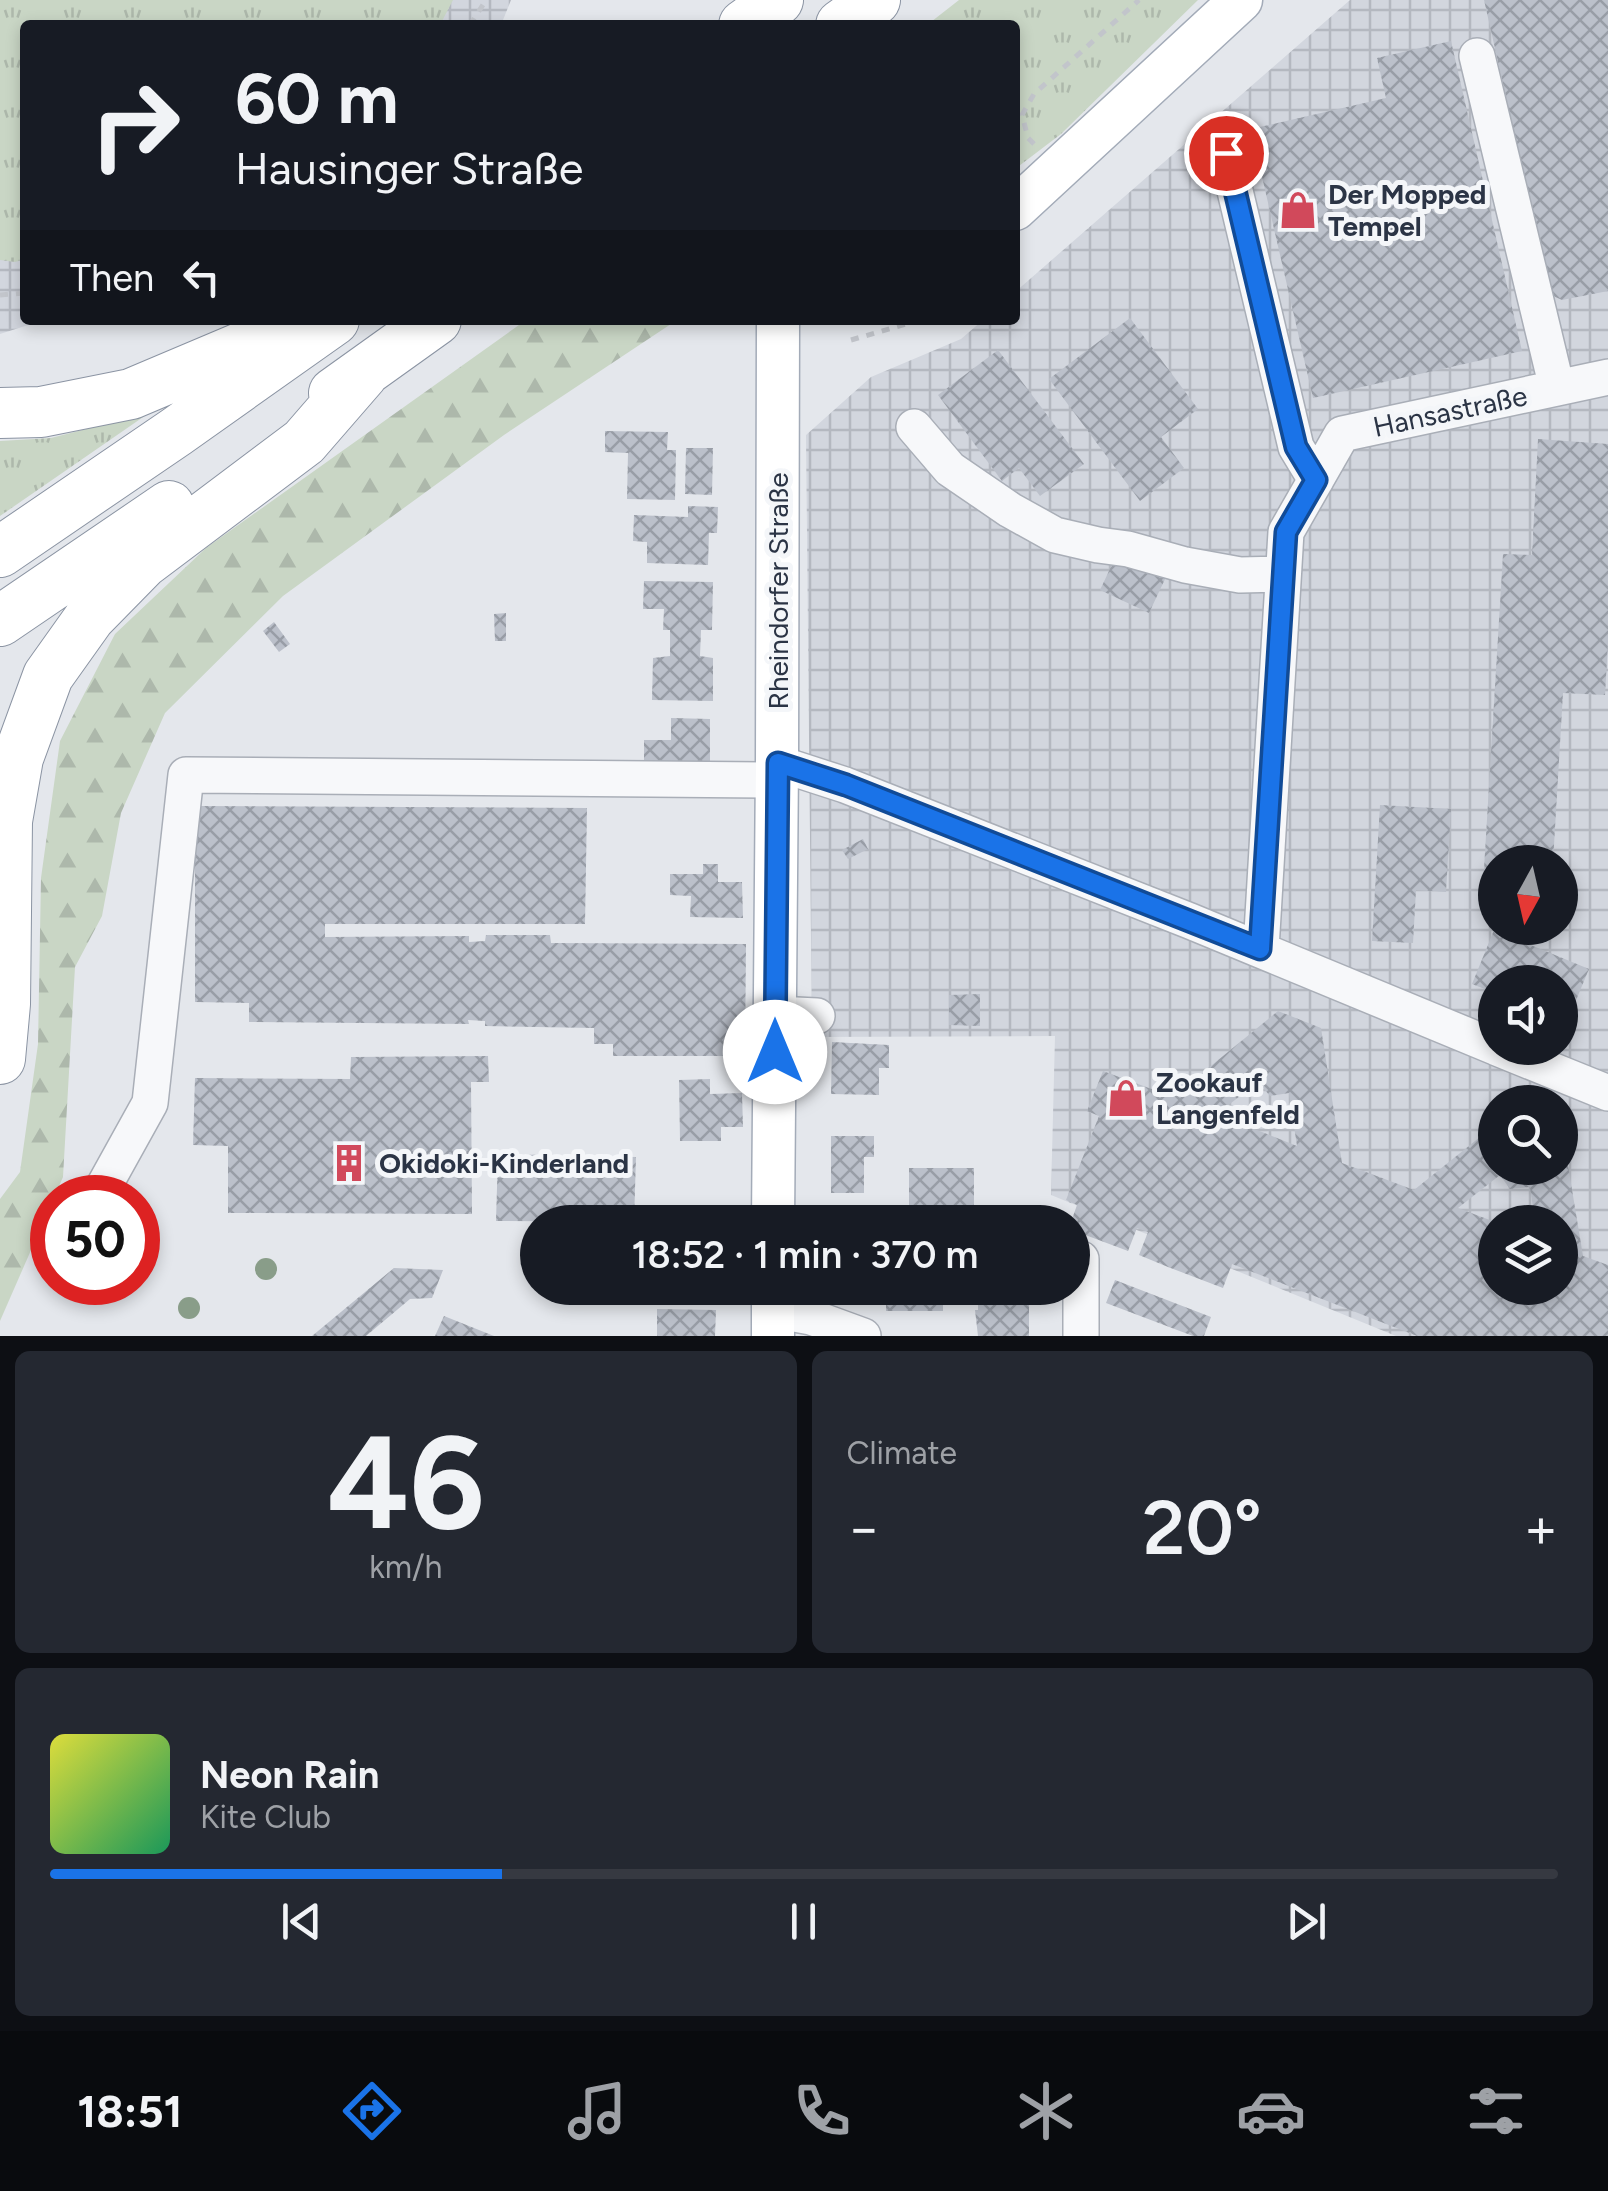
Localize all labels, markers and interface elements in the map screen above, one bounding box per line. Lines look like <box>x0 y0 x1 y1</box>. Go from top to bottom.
text: 60 m <box>235 56 399 141</box>
icon: right <box>70 60 200 190</box>
pin <box>1184 111 1269 196</box>
icon: arrive <box>1199 126 1254 181</box>
text: Hausinger Straße <box>235 141 583 195</box>
place label: Der Mopped Tempel <box>1328 177 1486 243</box>
shop icon: Der Mopped Tempel <box>1277 189 1319 231</box>
icon: left <box>174 250 229 305</box>
text: Then <box>70 255 154 301</box>
street label: Hansastraße <box>1370 378 1530 444</box>
street label: Rheindorfer Straße <box>761 472 795 710</box>
north arrow <box>1478 845 1578 945</box>
map controls <box>1478 845 1578 1305</box>
button: sound <box>1478 965 1578 1065</box>
position arrow <box>723 1000 827 1104</box>
place label: Zookauf Langenfeld <box>1156 1065 1300 1131</box>
shop icon: Zookauf Langenfeld <box>1105 1077 1147 1119</box>
button: search <box>1478 1085 1578 1185</box>
building icon: Okidoki-Kinderland <box>328 1142 370 1184</box>
place label: Okidoki-Kinderland <box>379 1146 629 1180</box>
speed limit sign: 50 <box>30 1175 160 1305</box>
button: layers <box>1478 1205 1578 1305</box>
text: 18:52 · 1 min · 370 m <box>632 1232 978 1278</box>
text: 46 <box>327 1405 485 1561</box>
text: Climate <box>847 1434 957 1472</box>
text: 20° <box>1143 1483 1262 1573</box>
text: − <box>847 1495 881 1561</box>
text: + <box>1524 1495 1558 1561</box>
text: km/h <box>369 1548 442 1586</box>
text: Neon Rain <box>200 1752 379 1798</box>
text: Kite Club <box>200 1798 331 1836</box>
icon: previous <box>274 1894 329 1949</box>
icon: pause <box>776 1894 831 1949</box>
icon: next <box>1279 1894 1334 1949</box>
icon: directions <box>337 2076 407 2146</box>
icon: music <box>562 2076 632 2146</box>
icon: phone <box>787 2076 857 2146</box>
icon: climate <box>1011 2076 1081 2146</box>
icon: car <box>1236 2076 1306 2146</box>
icon: filters <box>1461 2076 1531 2146</box>
text: 18:51 <box>77 2084 183 2138</box>

